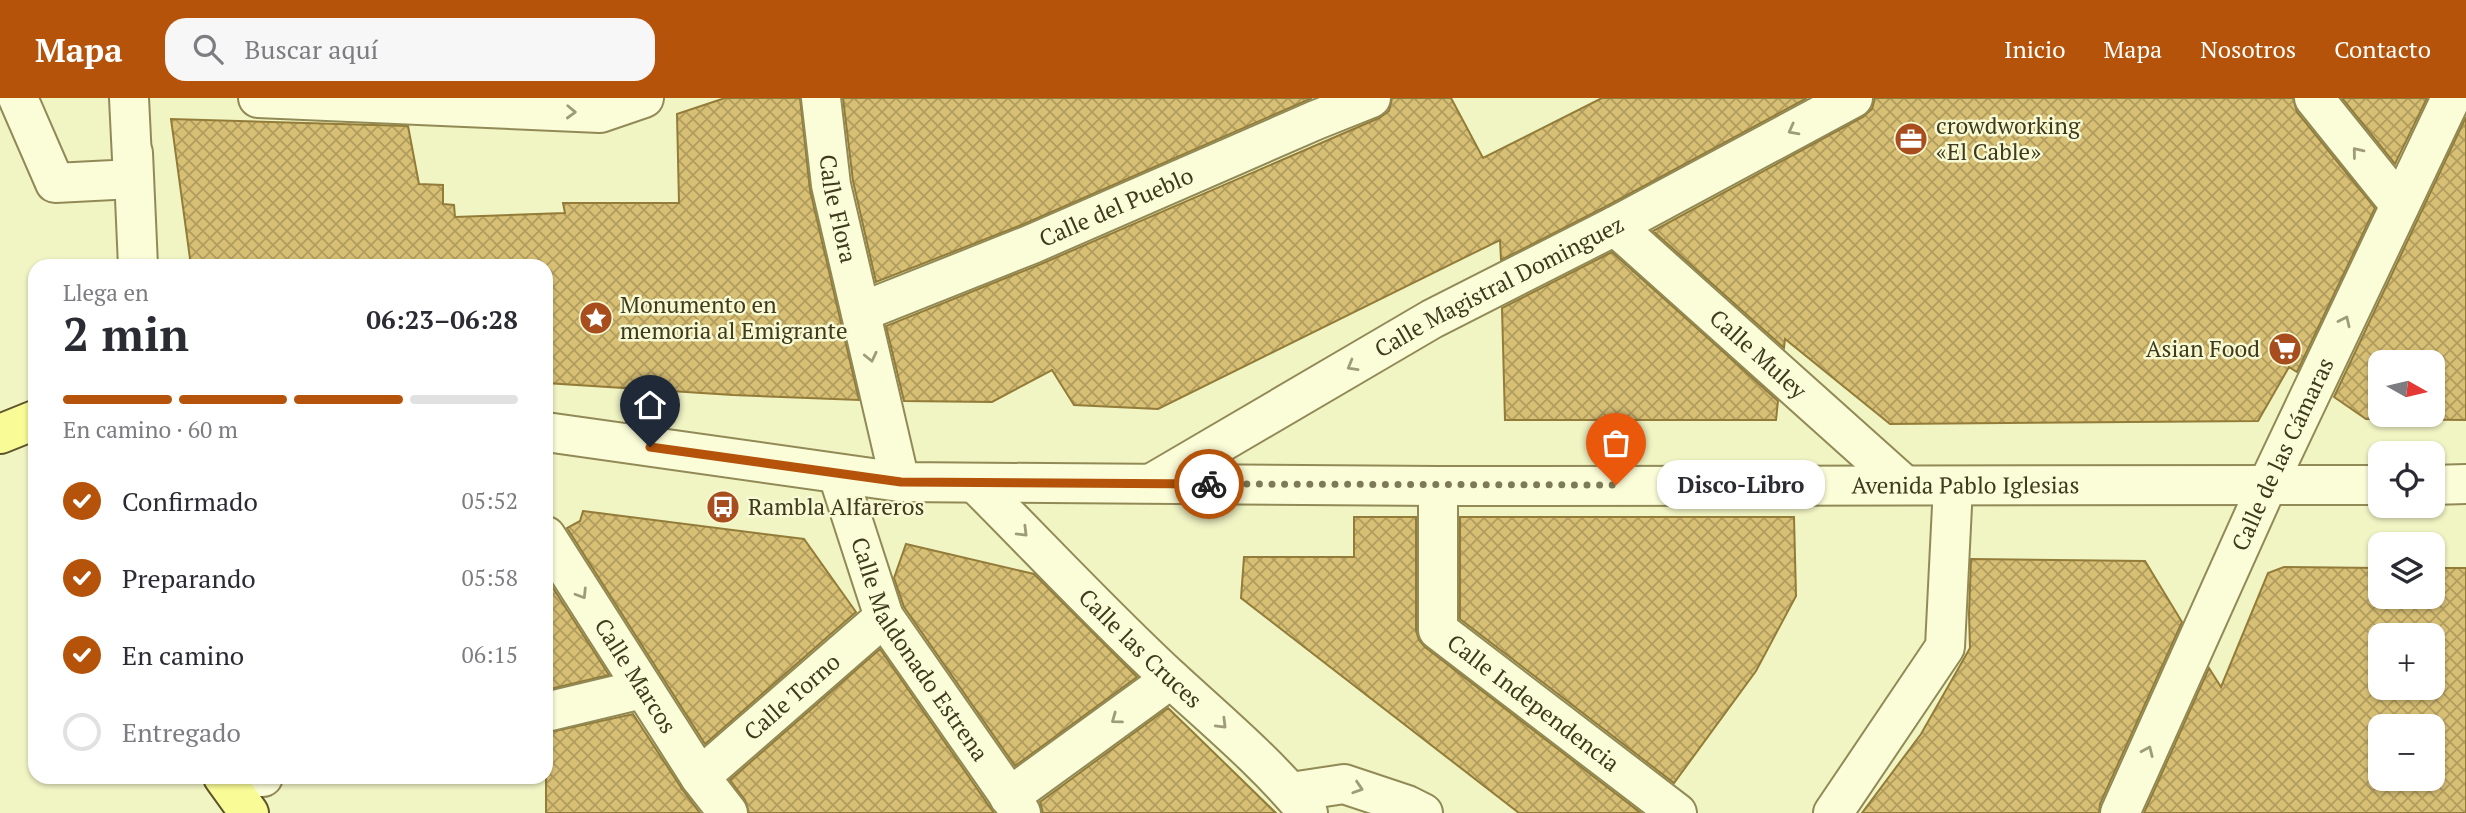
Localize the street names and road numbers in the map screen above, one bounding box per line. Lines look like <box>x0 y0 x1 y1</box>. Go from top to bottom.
street label: Calle Flora <box>813 153 865 266</box>
street label: Calle del Pueblo <box>1034 160 1198 254</box>
street label: Calle Magistral Dominguez <box>1369 208 1629 364</box>
street label: Calle Muley <box>1703 302 1814 406</box>
street label: Calle de las Cámaras <box>2224 352 2341 556</box>
street label: Avenida Pablo Iglesias <box>1852 469 2079 501</box>
street label: Calle Maldonado Estrena <box>844 533 996 767</box>
street label: Calle las Cruces <box>1072 582 1209 715</box>
street label: Calle Marcos <box>587 612 684 739</box>
street label: Calle Independencia <box>1441 627 1626 779</box>
street label: Calle Torno <box>737 646 847 747</box>

